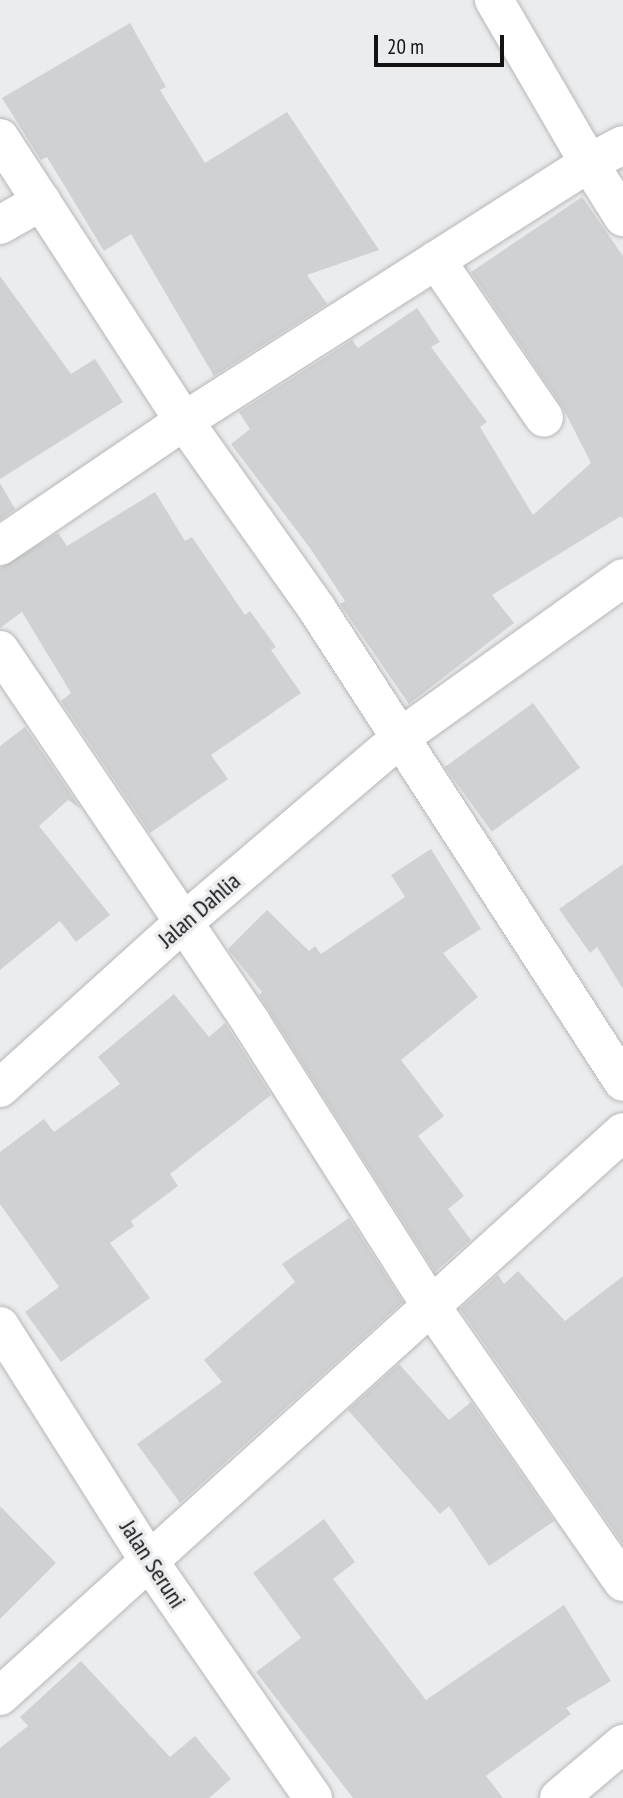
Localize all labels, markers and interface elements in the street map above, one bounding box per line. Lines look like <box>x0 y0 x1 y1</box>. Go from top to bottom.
scale bar <box>378 21 508 65</box>
text: 20 m <box>387 33 424 60</box>
street label: Jalan Dahlia <box>152 867 246 953</box>
street label: Jalan Seruni <box>114 1515 192 1613</box>

